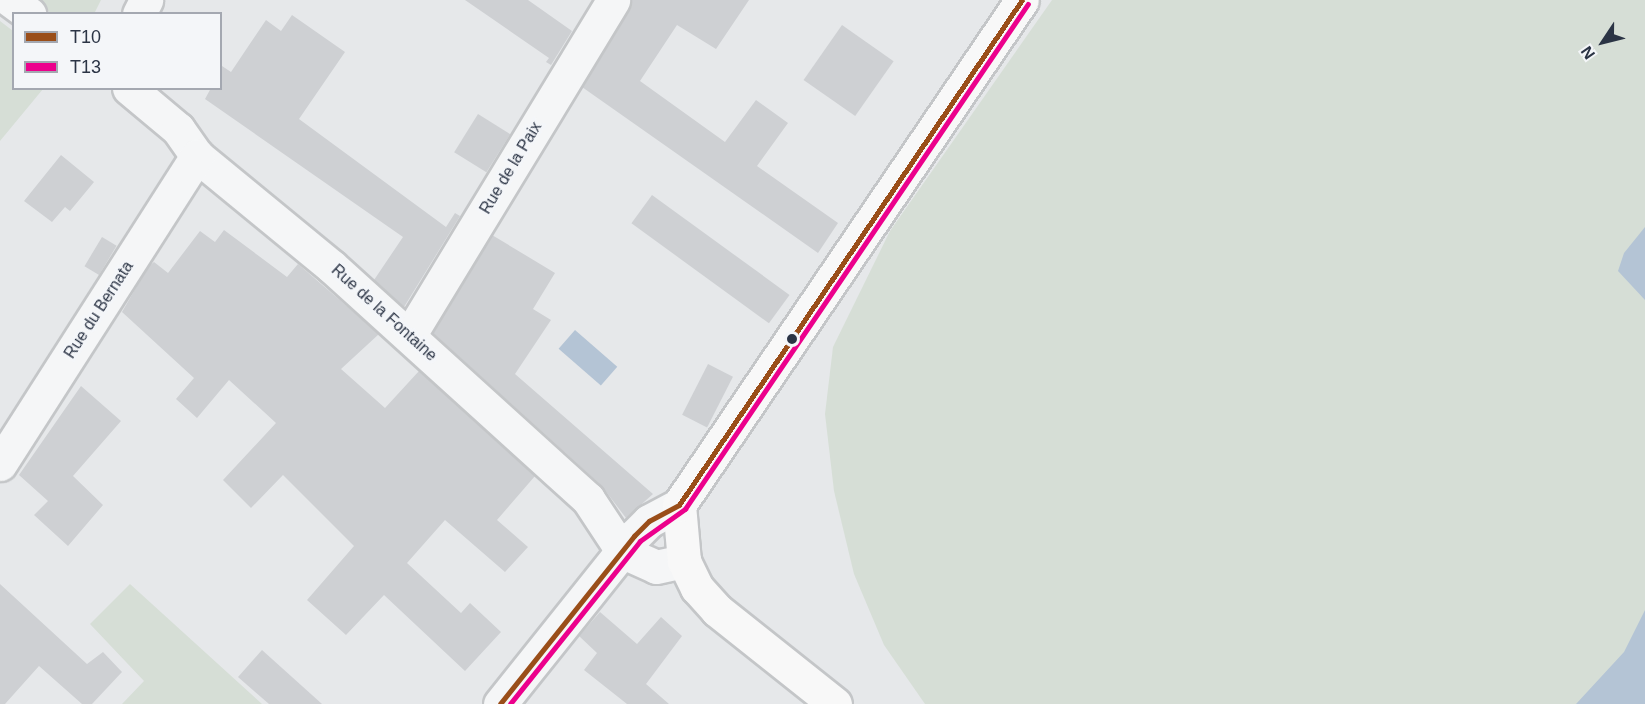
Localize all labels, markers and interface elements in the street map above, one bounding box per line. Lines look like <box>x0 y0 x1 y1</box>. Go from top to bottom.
legend <box>12 12 222 90</box>
north arrow <box>1573 12 1633 72</box>
text: T10 <box>70 27 101 47</box>
text: N <box>1578 43 1598 62</box>
text: T13 <box>70 57 101 77</box>
street label: Rue de la Paix <box>476 118 546 218</box>
street label: Rue du Bernata <box>60 258 138 362</box>
street label: Rue de la Fontaine <box>327 261 441 365</box>
unlabelled marker <box>786 333 798 345</box>

